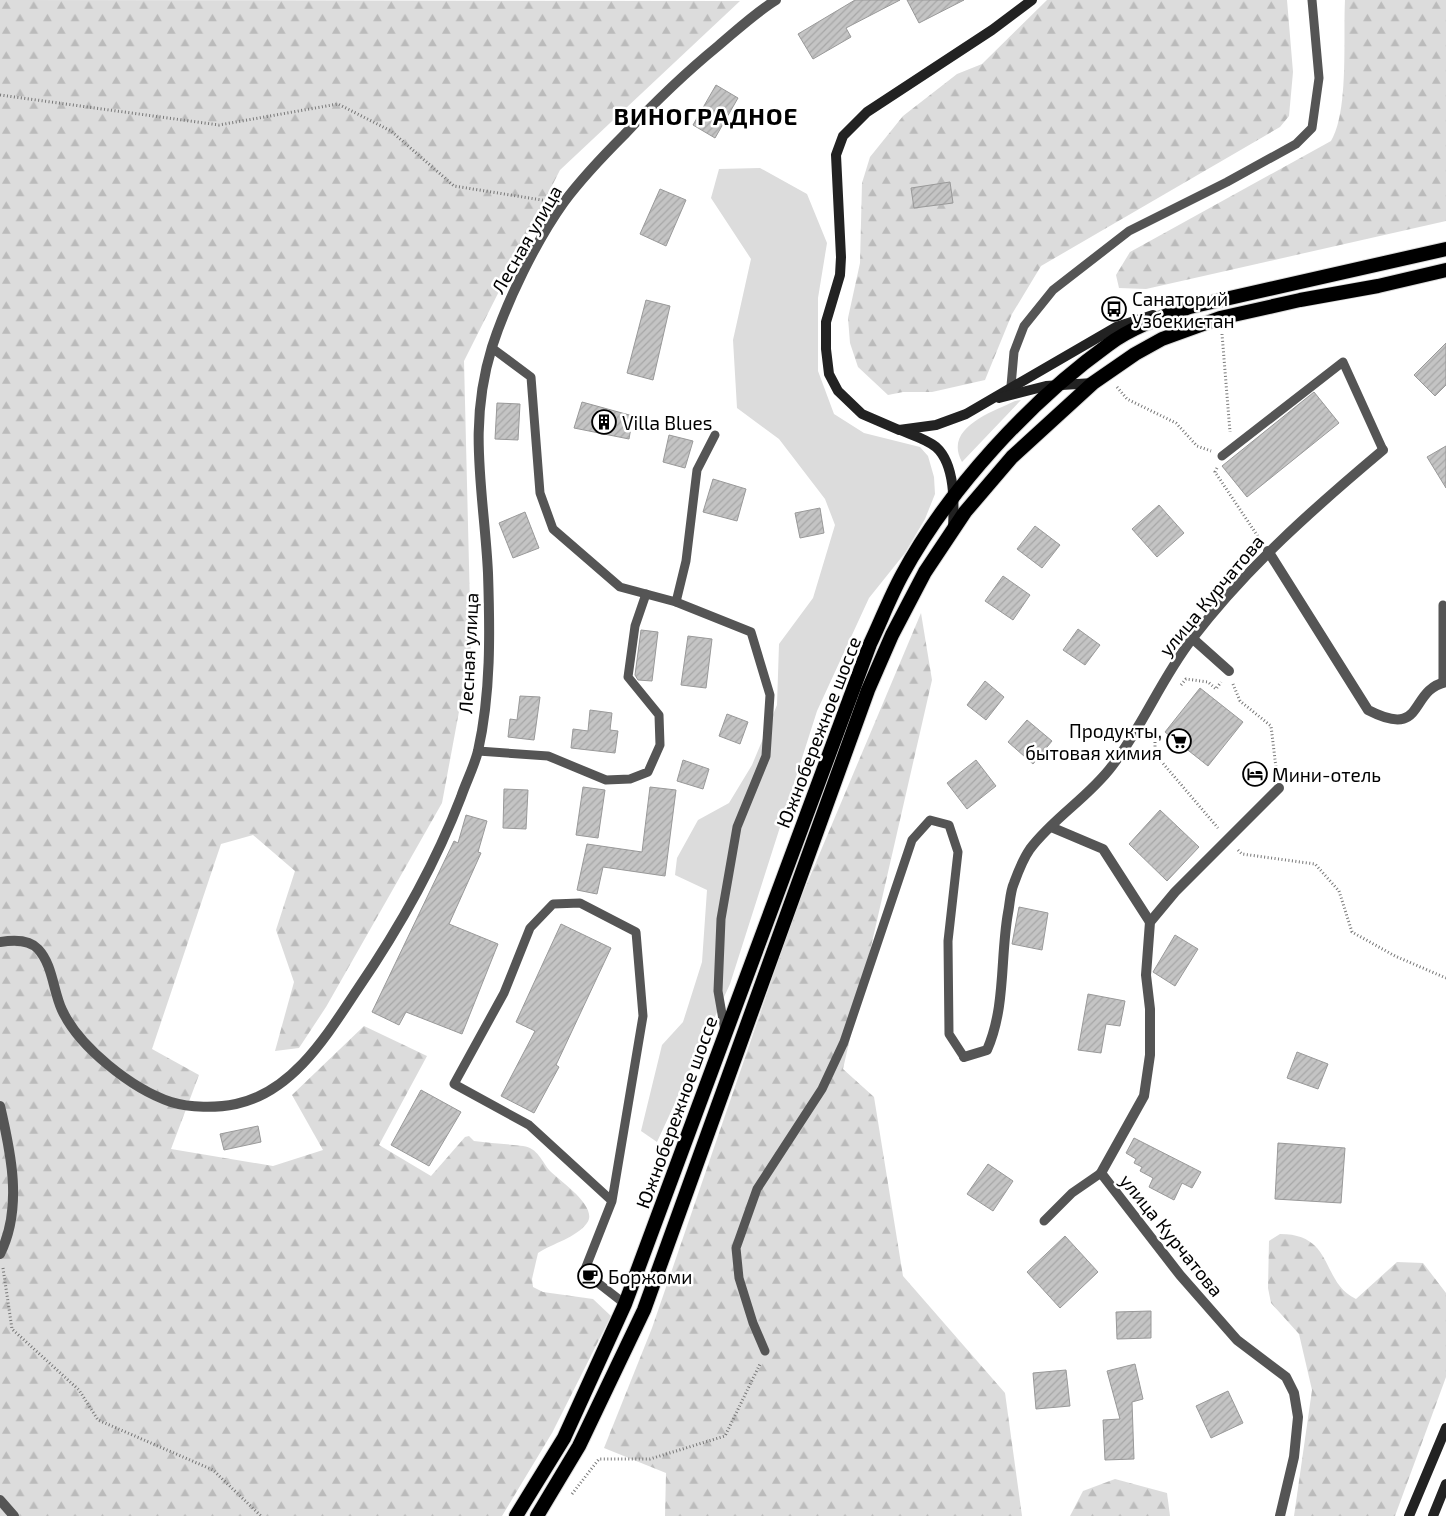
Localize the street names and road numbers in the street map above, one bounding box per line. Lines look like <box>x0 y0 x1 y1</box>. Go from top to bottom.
street label: Лесная улица <box>486 181 567 298</box>
street label: улица Курчатова <box>1154 530 1269 661</box>
street label: Лесная улица <box>453 592 484 714</box>
street label: Южнобережное шоссе <box>771 633 865 831</box>
street label: Южнобережное шоссе <box>630 1013 722 1211</box>
street label: улица Курчатова <box>1115 1169 1229 1302</box>

